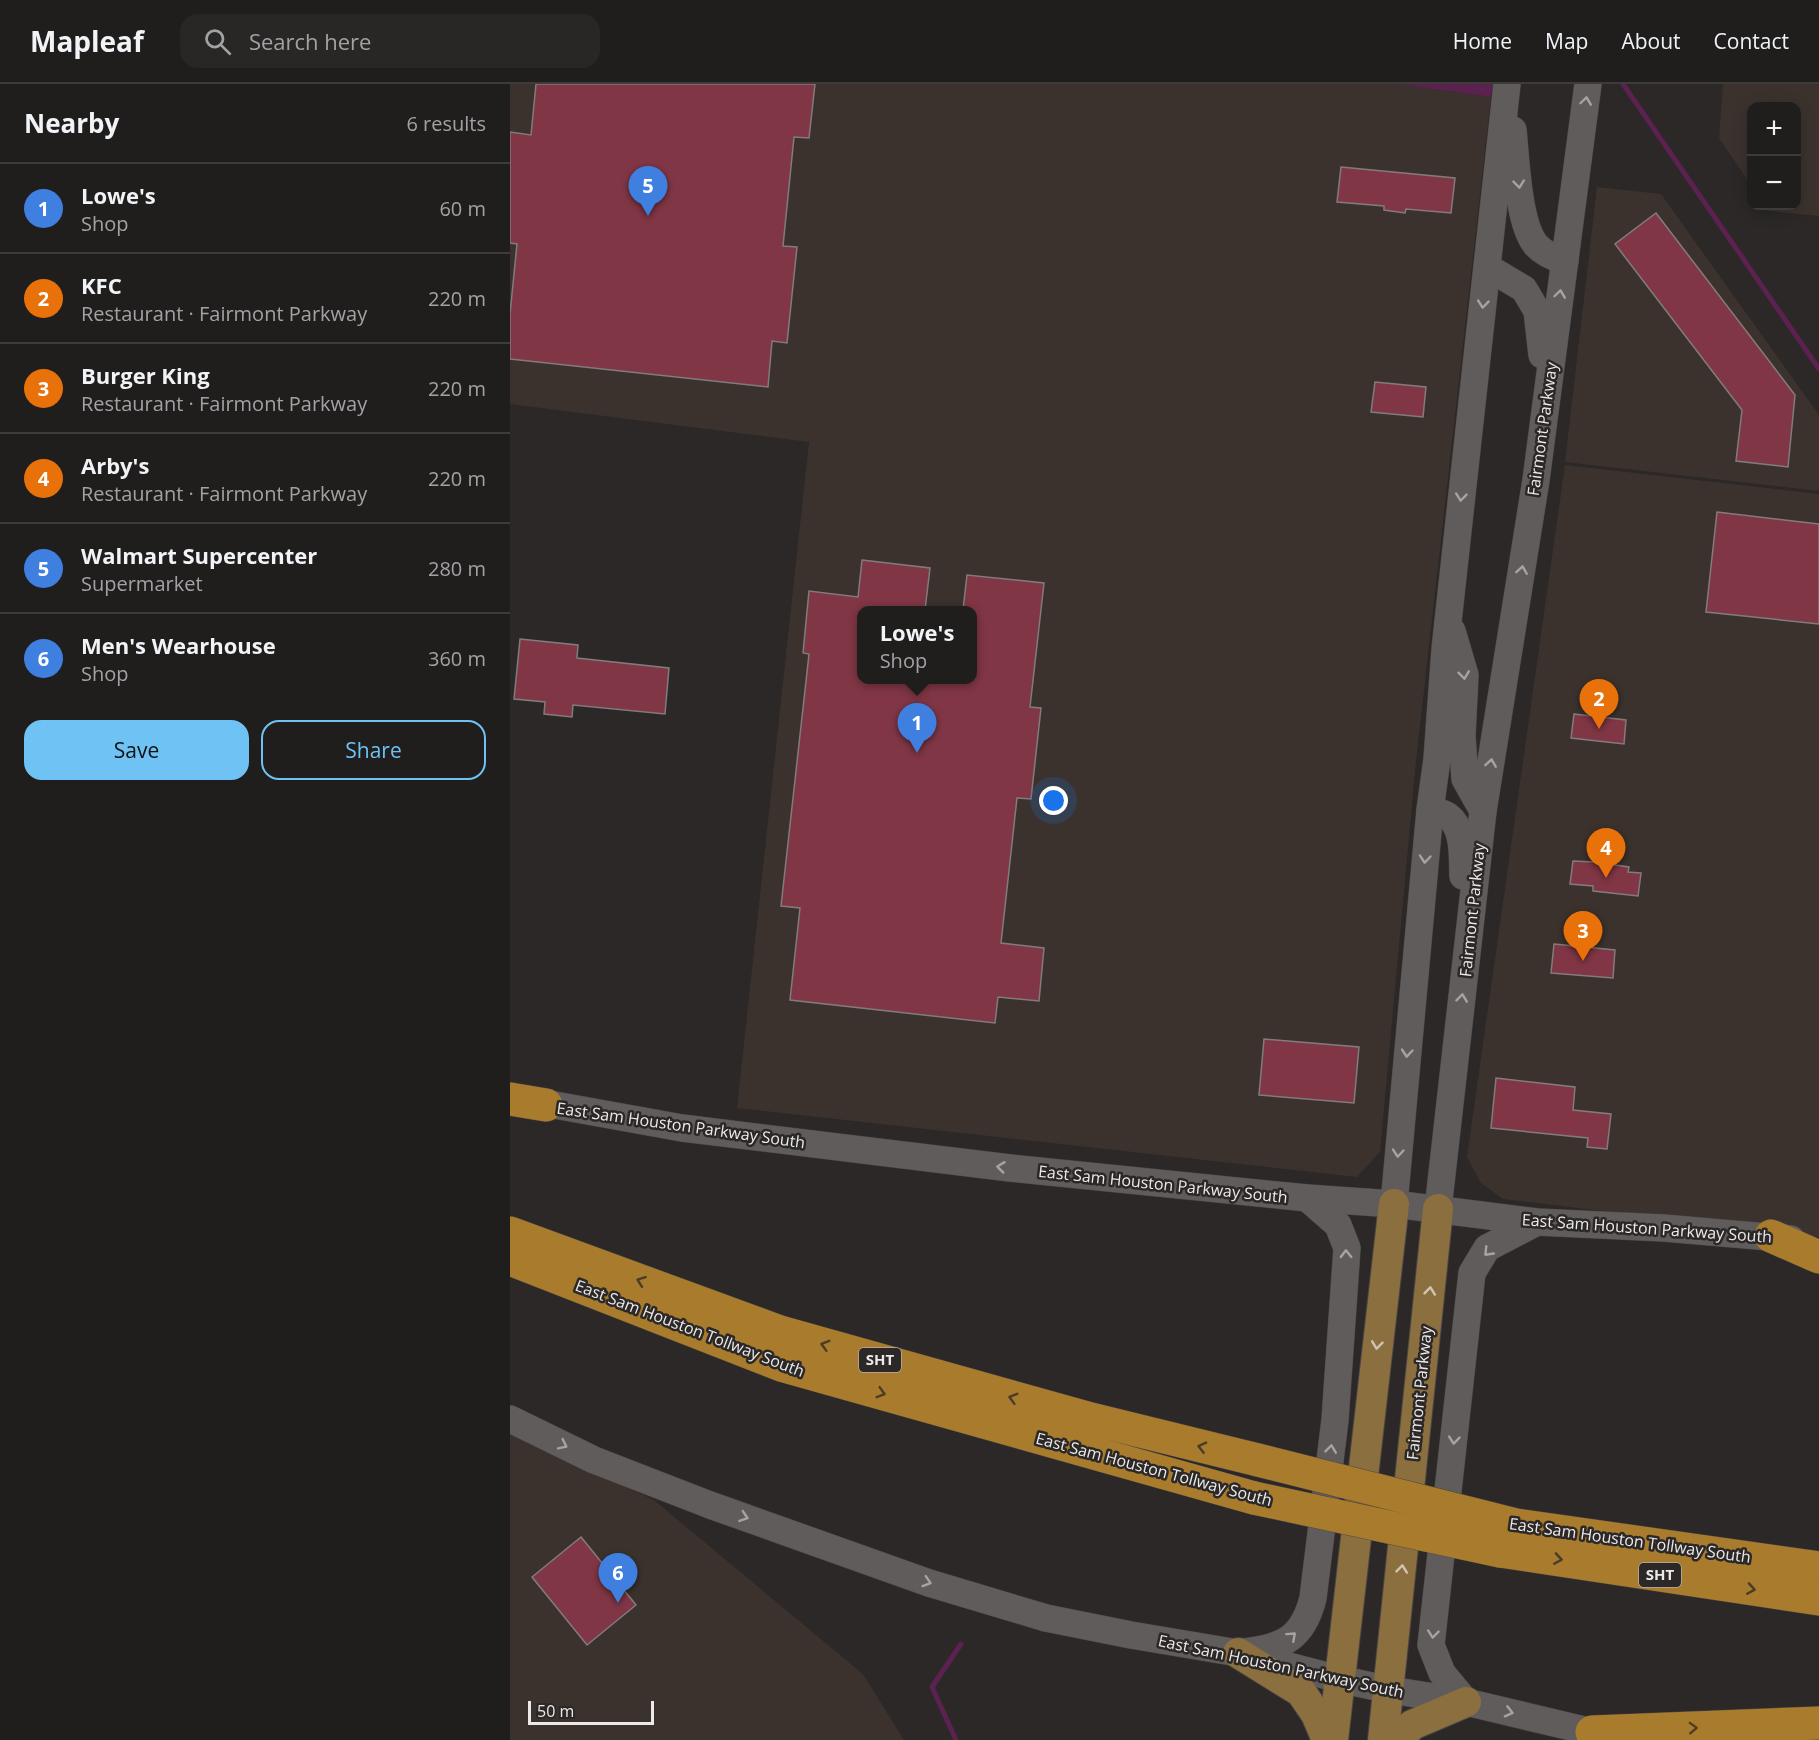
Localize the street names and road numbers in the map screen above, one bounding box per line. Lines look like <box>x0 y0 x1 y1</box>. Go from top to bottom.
street label: Fairmont Parkway <box>1522 360 1562 497</box>
street label: Fairmont Parkway <box>1454 841 1490 978</box>
street label: East Sam Houston Parkway South <box>555 1097 807 1153</box>
street label: East Sam Houston Parkway South <box>1037 1160 1289 1208</box>
street label: East Sam Houston Parkway South <box>1521 1208 1773 1248</box>
street label: East Sam Houston Tollway South <box>572 1274 808 1382</box>
street label: Fairmont Parkway <box>1401 1324 1437 1461</box>
road number: SHT <box>859 1348 901 1372</box>
street label: East Sam Houston Tollway South <box>1033 1427 1275 1511</box>
street label: East Sam Houston Tollway South <box>1508 1512 1752 1568</box>
road number: SHT <box>1639 1563 1681 1587</box>
street label: East Sam Houston Parkway South <box>1156 1629 1406 1703</box>

